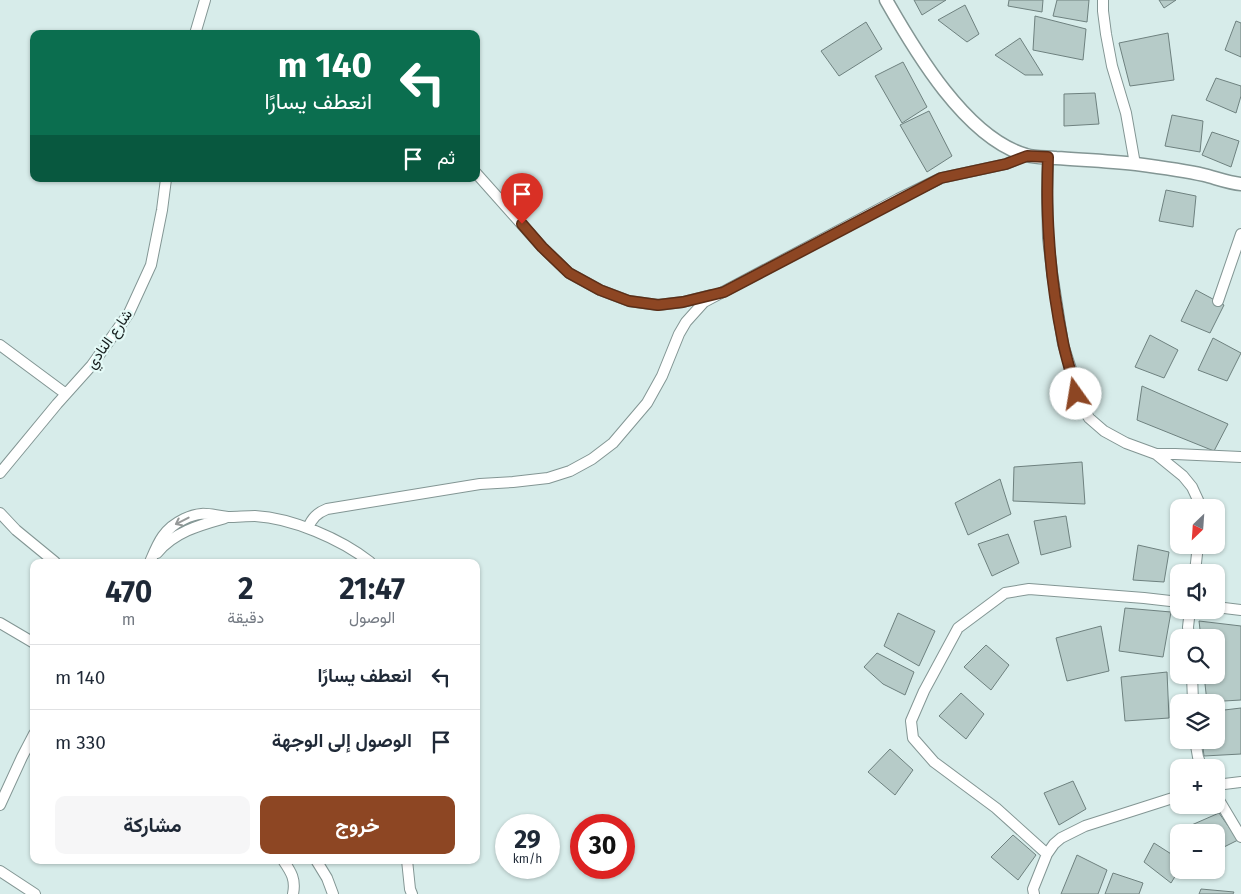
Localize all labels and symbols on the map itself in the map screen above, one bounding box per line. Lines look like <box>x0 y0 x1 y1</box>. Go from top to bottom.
pin <box>501 173 543 224</box>
street label: شارع النادي <box>82 306 139 375</box>
position arrow <box>1049 367 1101 419</box>
north arrow <box>1170 499 1225 554</box>
one-way arrow <box>174 516 189 526</box>
speed limit sign: 30 <box>570 814 635 879</box>

